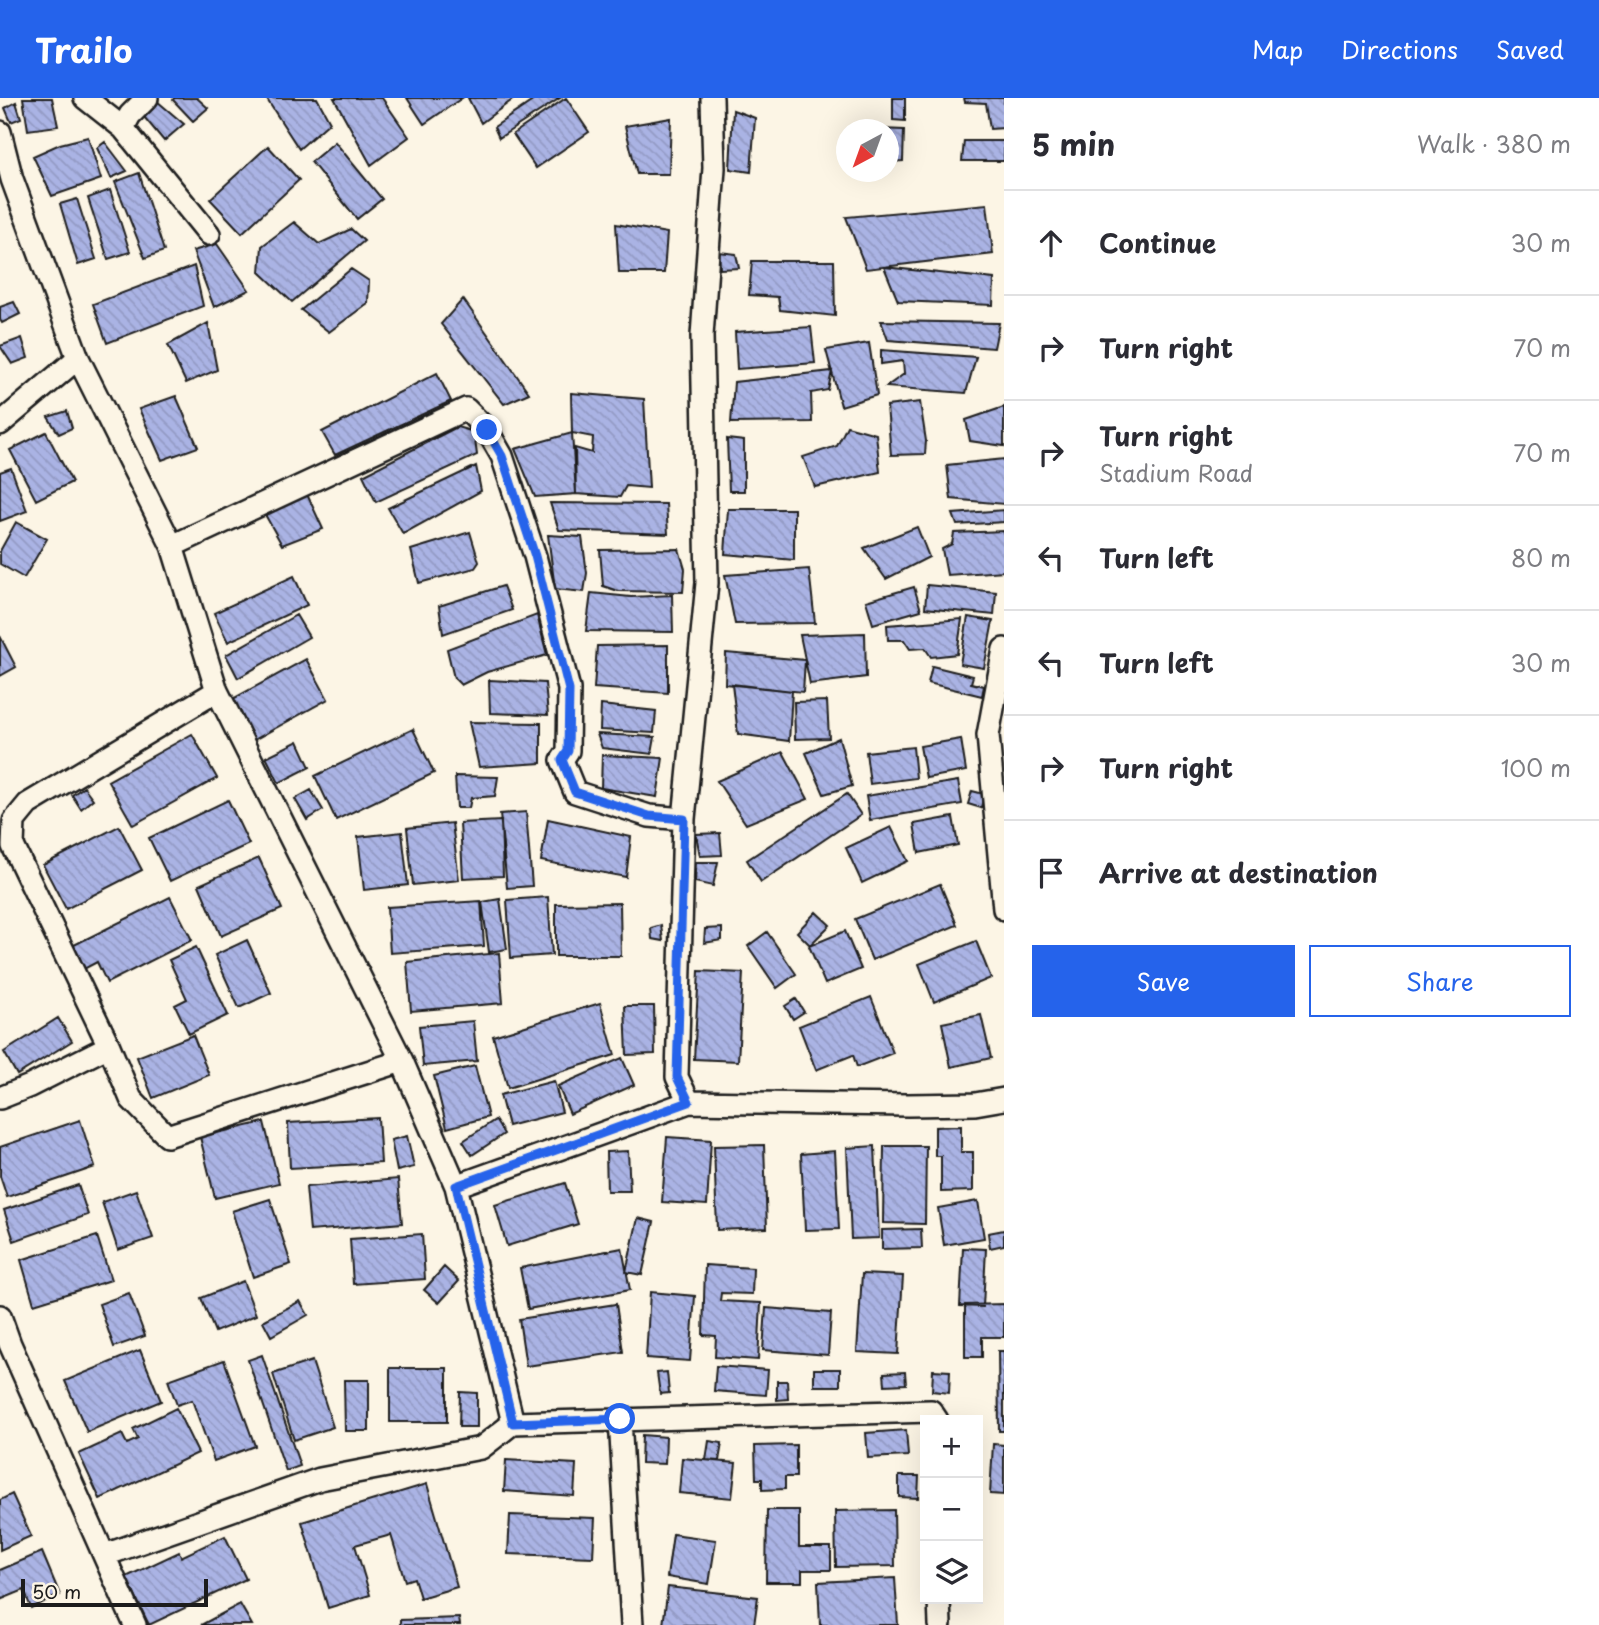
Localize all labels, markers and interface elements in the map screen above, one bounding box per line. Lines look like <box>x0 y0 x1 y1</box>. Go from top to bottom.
text: Trailo <box>35 24 132 74</box>
text: Map <box>1252 31 1303 67</box>
text: Directions <box>1341 31 1458 67</box>
text: Saved <box>1496 31 1564 67</box>
north arrow <box>836 119 899 182</box>
text: 5 min <box>1032 121 1115 166</box>
text: Walk · 380 m <box>1417 126 1571 161</box>
text: Continue <box>1099 223 1216 262</box>
icon: ahead <box>1032 224 1070 262</box>
text: 30 m <box>1510 225 1571 260</box>
text: Turn right <box>1099 328 1233 367</box>
icon: right <box>1032 329 1070 367</box>
text: 70 m <box>1513 330 1571 365</box>
route end <box>471 414 502 445</box>
text: Turn right <box>1099 416 1233 455</box>
icon: right <box>1032 434 1070 472</box>
text: 70 m <box>1513 435 1571 470</box>
text: Stadium Road <box>1099 455 1253 490</box>
text: Turn left <box>1099 538 1214 577</box>
icon: left <box>1032 539 1070 577</box>
text: 80 m <box>1511 540 1571 575</box>
text: Turn left <box>1099 643 1214 682</box>
icon: left <box>1032 644 1070 682</box>
text: 30 m <box>1510 645 1571 680</box>
text: Turn right <box>1099 748 1233 787</box>
icon: right <box>1032 749 1070 787</box>
text: 100 m <box>1501 750 1571 785</box>
text: Arrive at destination <box>1099 853 1378 892</box>
icon: arrive <box>1032 854 1070 892</box>
button: Save <box>1032 945 1295 1017</box>
button: Share <box>1309 945 1571 1017</box>
route start <box>604 1403 635 1434</box>
map controls <box>920 1415 983 1604</box>
button: + <box>920 1415 983 1478</box>
button: − <box>920 1478 983 1541</box>
button: layers <box>920 1541 983 1604</box>
scale bar <box>21 1576 208 1608</box>
text: 50 m <box>32 1577 81 1605</box>

